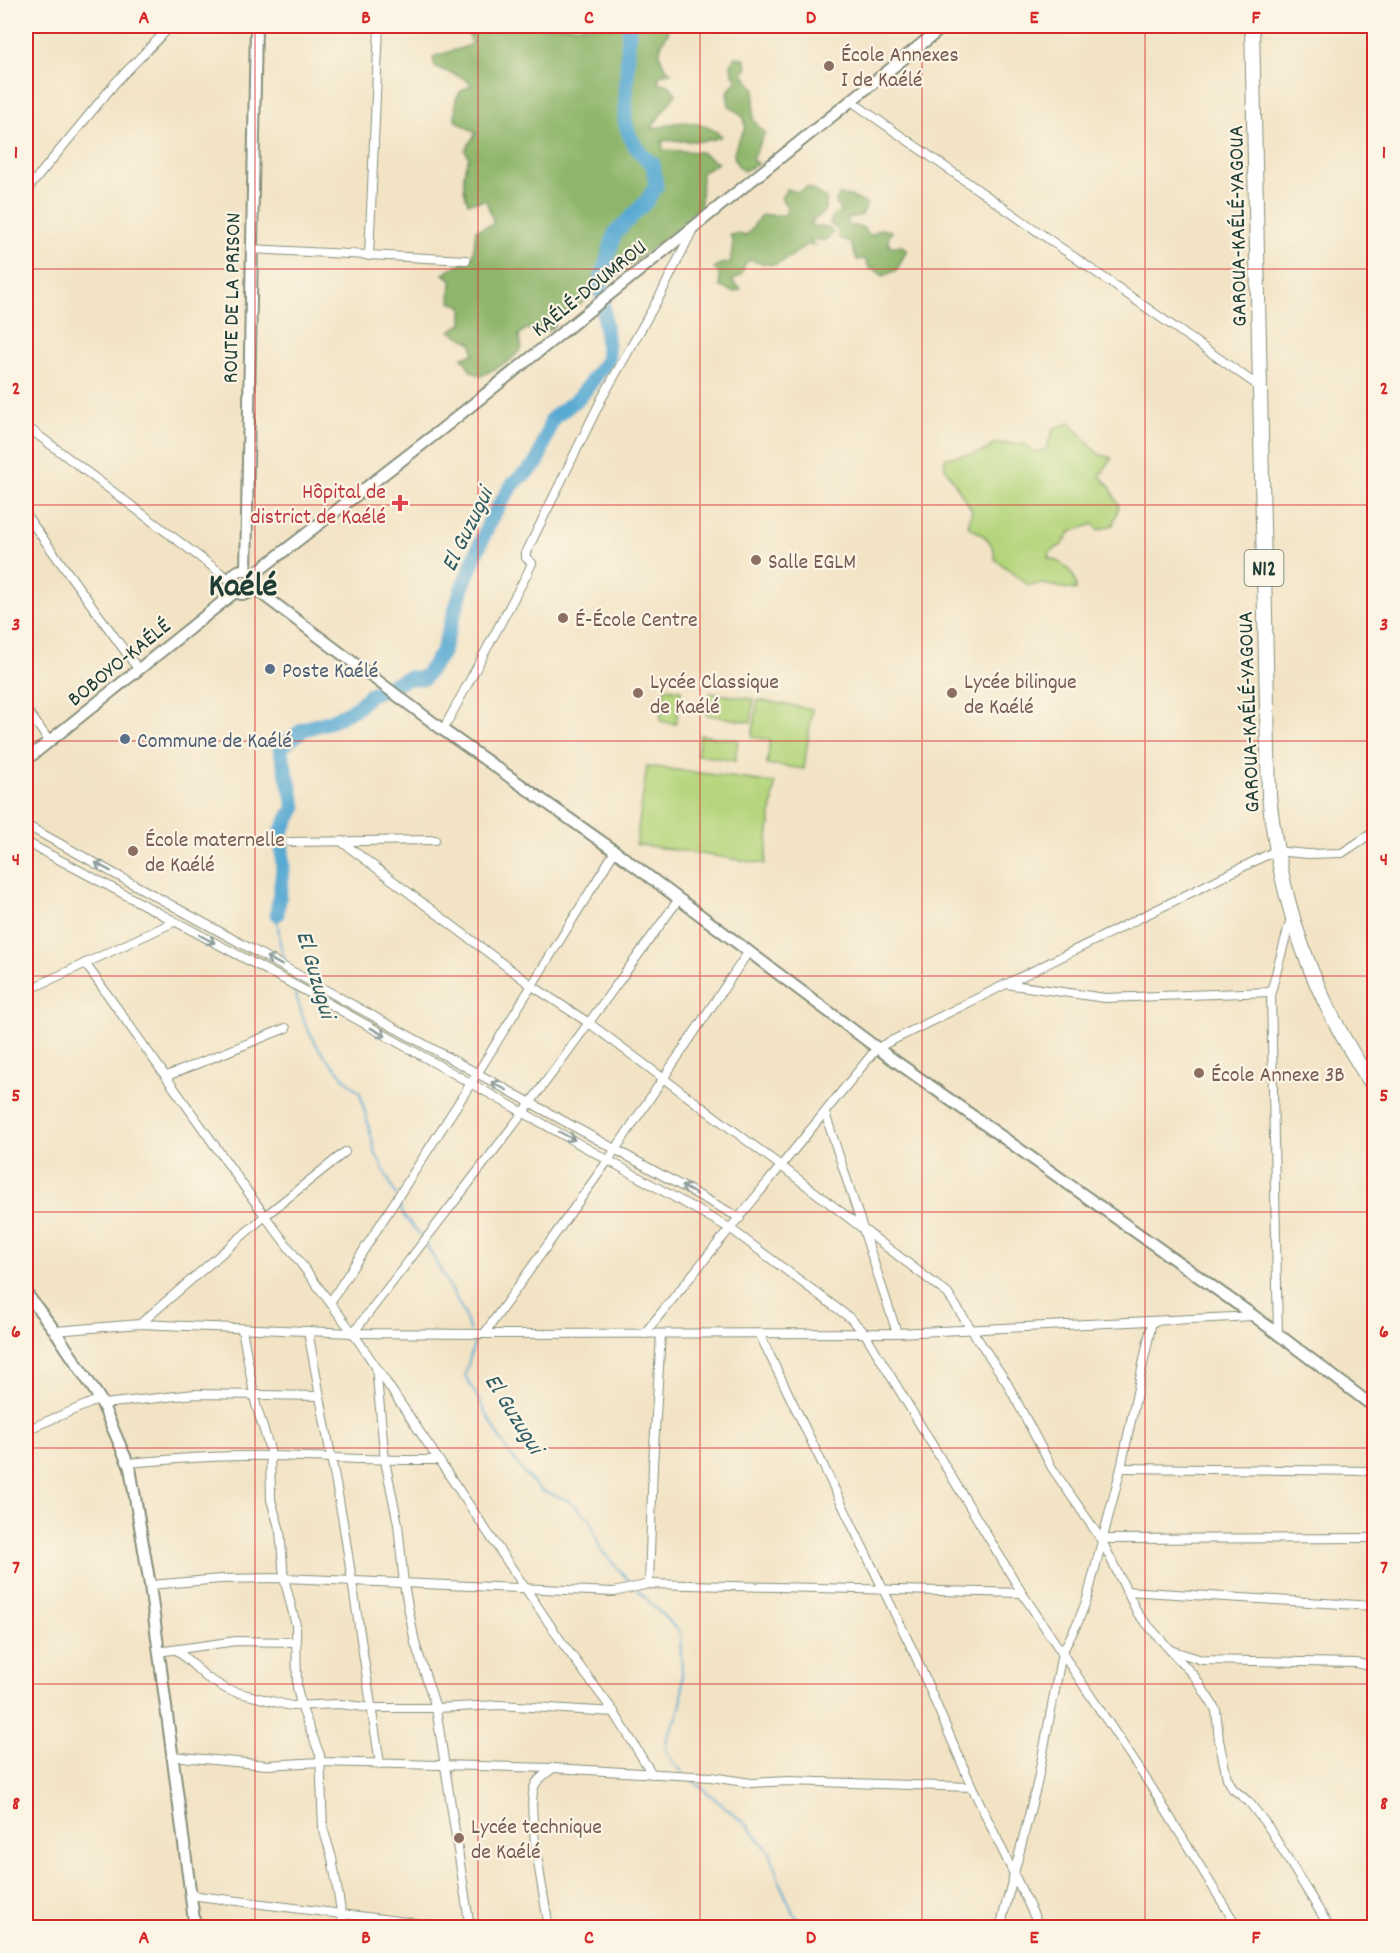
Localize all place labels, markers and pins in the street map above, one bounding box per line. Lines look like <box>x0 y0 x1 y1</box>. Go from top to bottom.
place label: École Annexes I de Kaélé <box>841 41 959 97</box>
marker: École Annexes I de Kaélé <box>822 59 836 73</box>
place label: Hôpital de district de Kaélé <box>250 478 386 534</box>
marker: Hôpital de district de Kaélé <box>391 494 409 512</box>
place label: Salle EGLM <box>768 548 856 579</box>
marker: Salle EGLM <box>749 553 763 567</box>
place label: É-École Centre <box>575 606 698 637</box>
marker: É-École Centre <box>556 611 570 625</box>
place label: Poste Kaélé <box>282 657 379 688</box>
marker: Poste Kaélé <box>263 662 277 676</box>
place label: Lycée Classique de Kaélé <box>650 668 779 724</box>
place label: Lycée bilingue de Kaélé <box>964 668 1077 724</box>
marker: Lycée Classique de Kaélé <box>631 686 645 700</box>
marker: Lycée bilingue de Kaélé <box>945 686 959 700</box>
place label: Commune de Kaélé <box>137 727 292 758</box>
marker: Commune de Kaélé <box>118 732 132 746</box>
place label: École maternelle de Kaélé <box>145 826 285 882</box>
marker: École maternelle de Kaélé <box>126 844 140 858</box>
place label: École Annexe 3B <box>1211 1061 1345 1092</box>
marker: École Annexe 3B <box>1192 1066 1206 1080</box>
place label: Lycée technique de Kaélé <box>471 1813 602 1869</box>
marker: Lycée technique de Kaélé <box>452 1831 466 1845</box>

